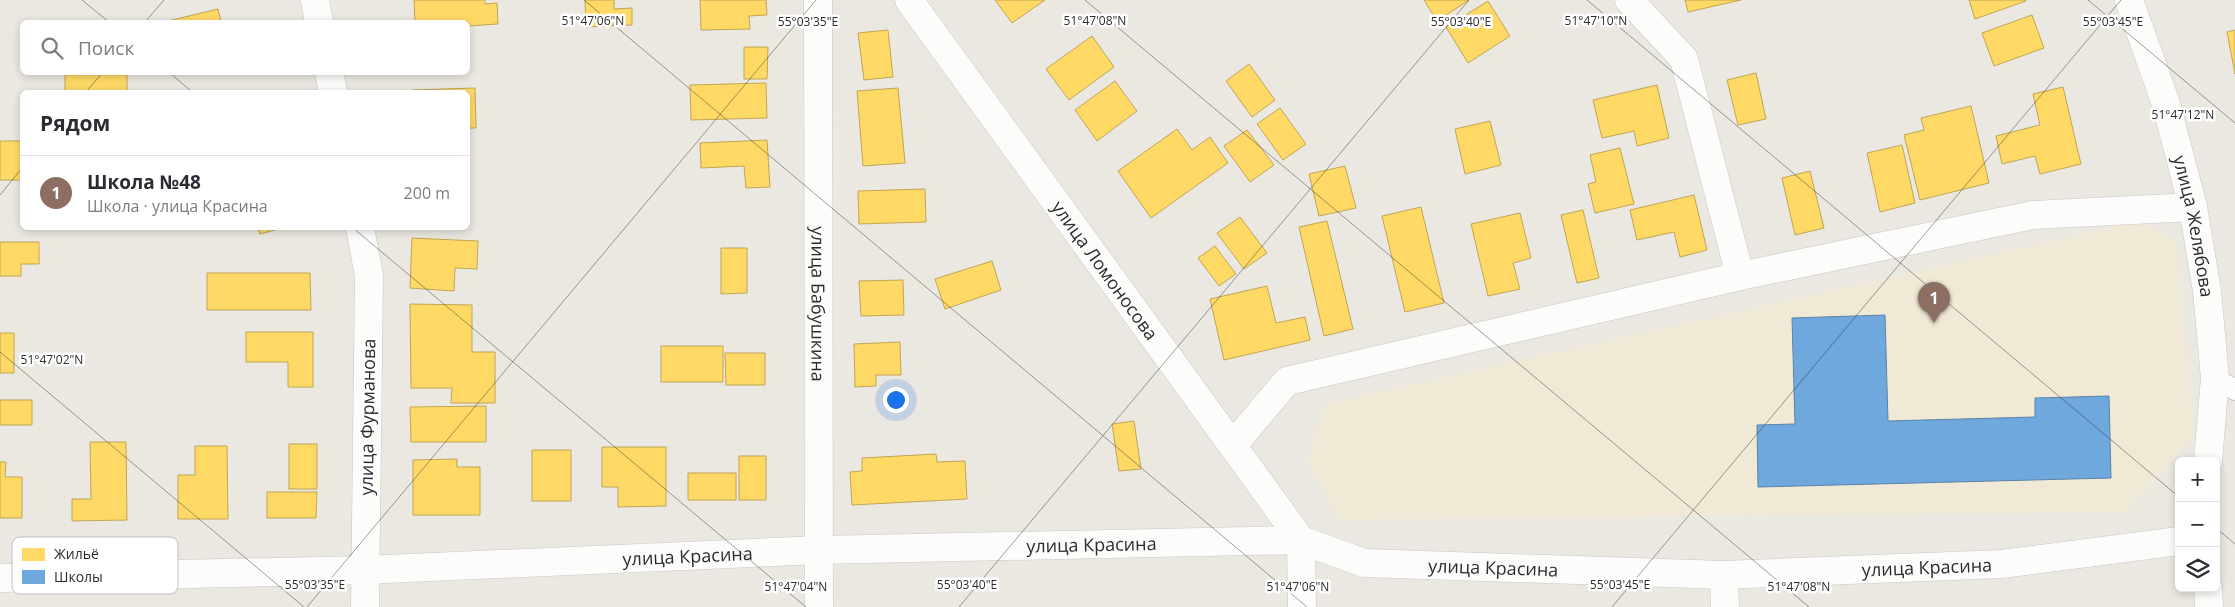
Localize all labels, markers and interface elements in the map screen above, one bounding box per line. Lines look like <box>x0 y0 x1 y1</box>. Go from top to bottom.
text: 51°47'06"N <box>562 12 624 29</box>
text: 51°47'08"N <box>1064 12 1126 29</box>
text: 51°47'10"N <box>1565 12 1627 29</box>
text: 55°03'35"E <box>778 13 838 30</box>
text: 55°03'40"E <box>1431 13 1491 30</box>
text: 55°03'45"E <box>2083 13 2143 30</box>
search box <box>20 20 470 75</box>
icon: search <box>38 34 66 62</box>
text: Поиск <box>78 35 134 61</box>
text: 51°47'12"N <box>2152 106 2214 123</box>
text: Рядом <box>40 109 110 137</box>
street label: улица Желябова <box>2168 153 2220 298</box>
text: Школа №48 <box>87 169 201 195</box>
text: 1 <box>51 182 61 204</box>
text: 200 m <box>404 182 450 204</box>
text: Школа · улица Красина <box>87 195 268 217</box>
street label: улица Ломоносова <box>1047 196 1164 345</box>
street label: улица Бабушкина <box>806 226 831 382</box>
pin: 1 <box>1918 282 1950 323</box>
street label: улица Фурманова <box>354 338 380 496</box>
text: 51°47'02"N <box>21 351 83 368</box>
your location <box>883 387 909 413</box>
map controls <box>2175 457 2220 592</box>
button: + <box>2175 457 2220 502</box>
button: − <box>2175 502 2220 547</box>
street label: улица Красина <box>1026 531 1157 558</box>
legend <box>12 537 178 594</box>
street label: улица Красина <box>622 541 753 571</box>
text: Жильё <box>54 544 99 563</box>
button: layers <box>2175 547 2220 592</box>
street label: улица Красина <box>1861 552 1993 582</box>
street label: улица Красина <box>1428 553 1559 581</box>
text: Школы <box>54 567 103 586</box>
text: 55°03'35"E <box>285 576 345 593</box>
text: 55°03'40"E <box>937 576 997 593</box>
text: 55°03'45"E <box>1590 576 1650 593</box>
text: 51°47'04"N <box>765 578 827 595</box>
text: 51°47'06"N <box>1267 578 1329 595</box>
text: 51°47'08"N <box>1768 578 1830 595</box>

